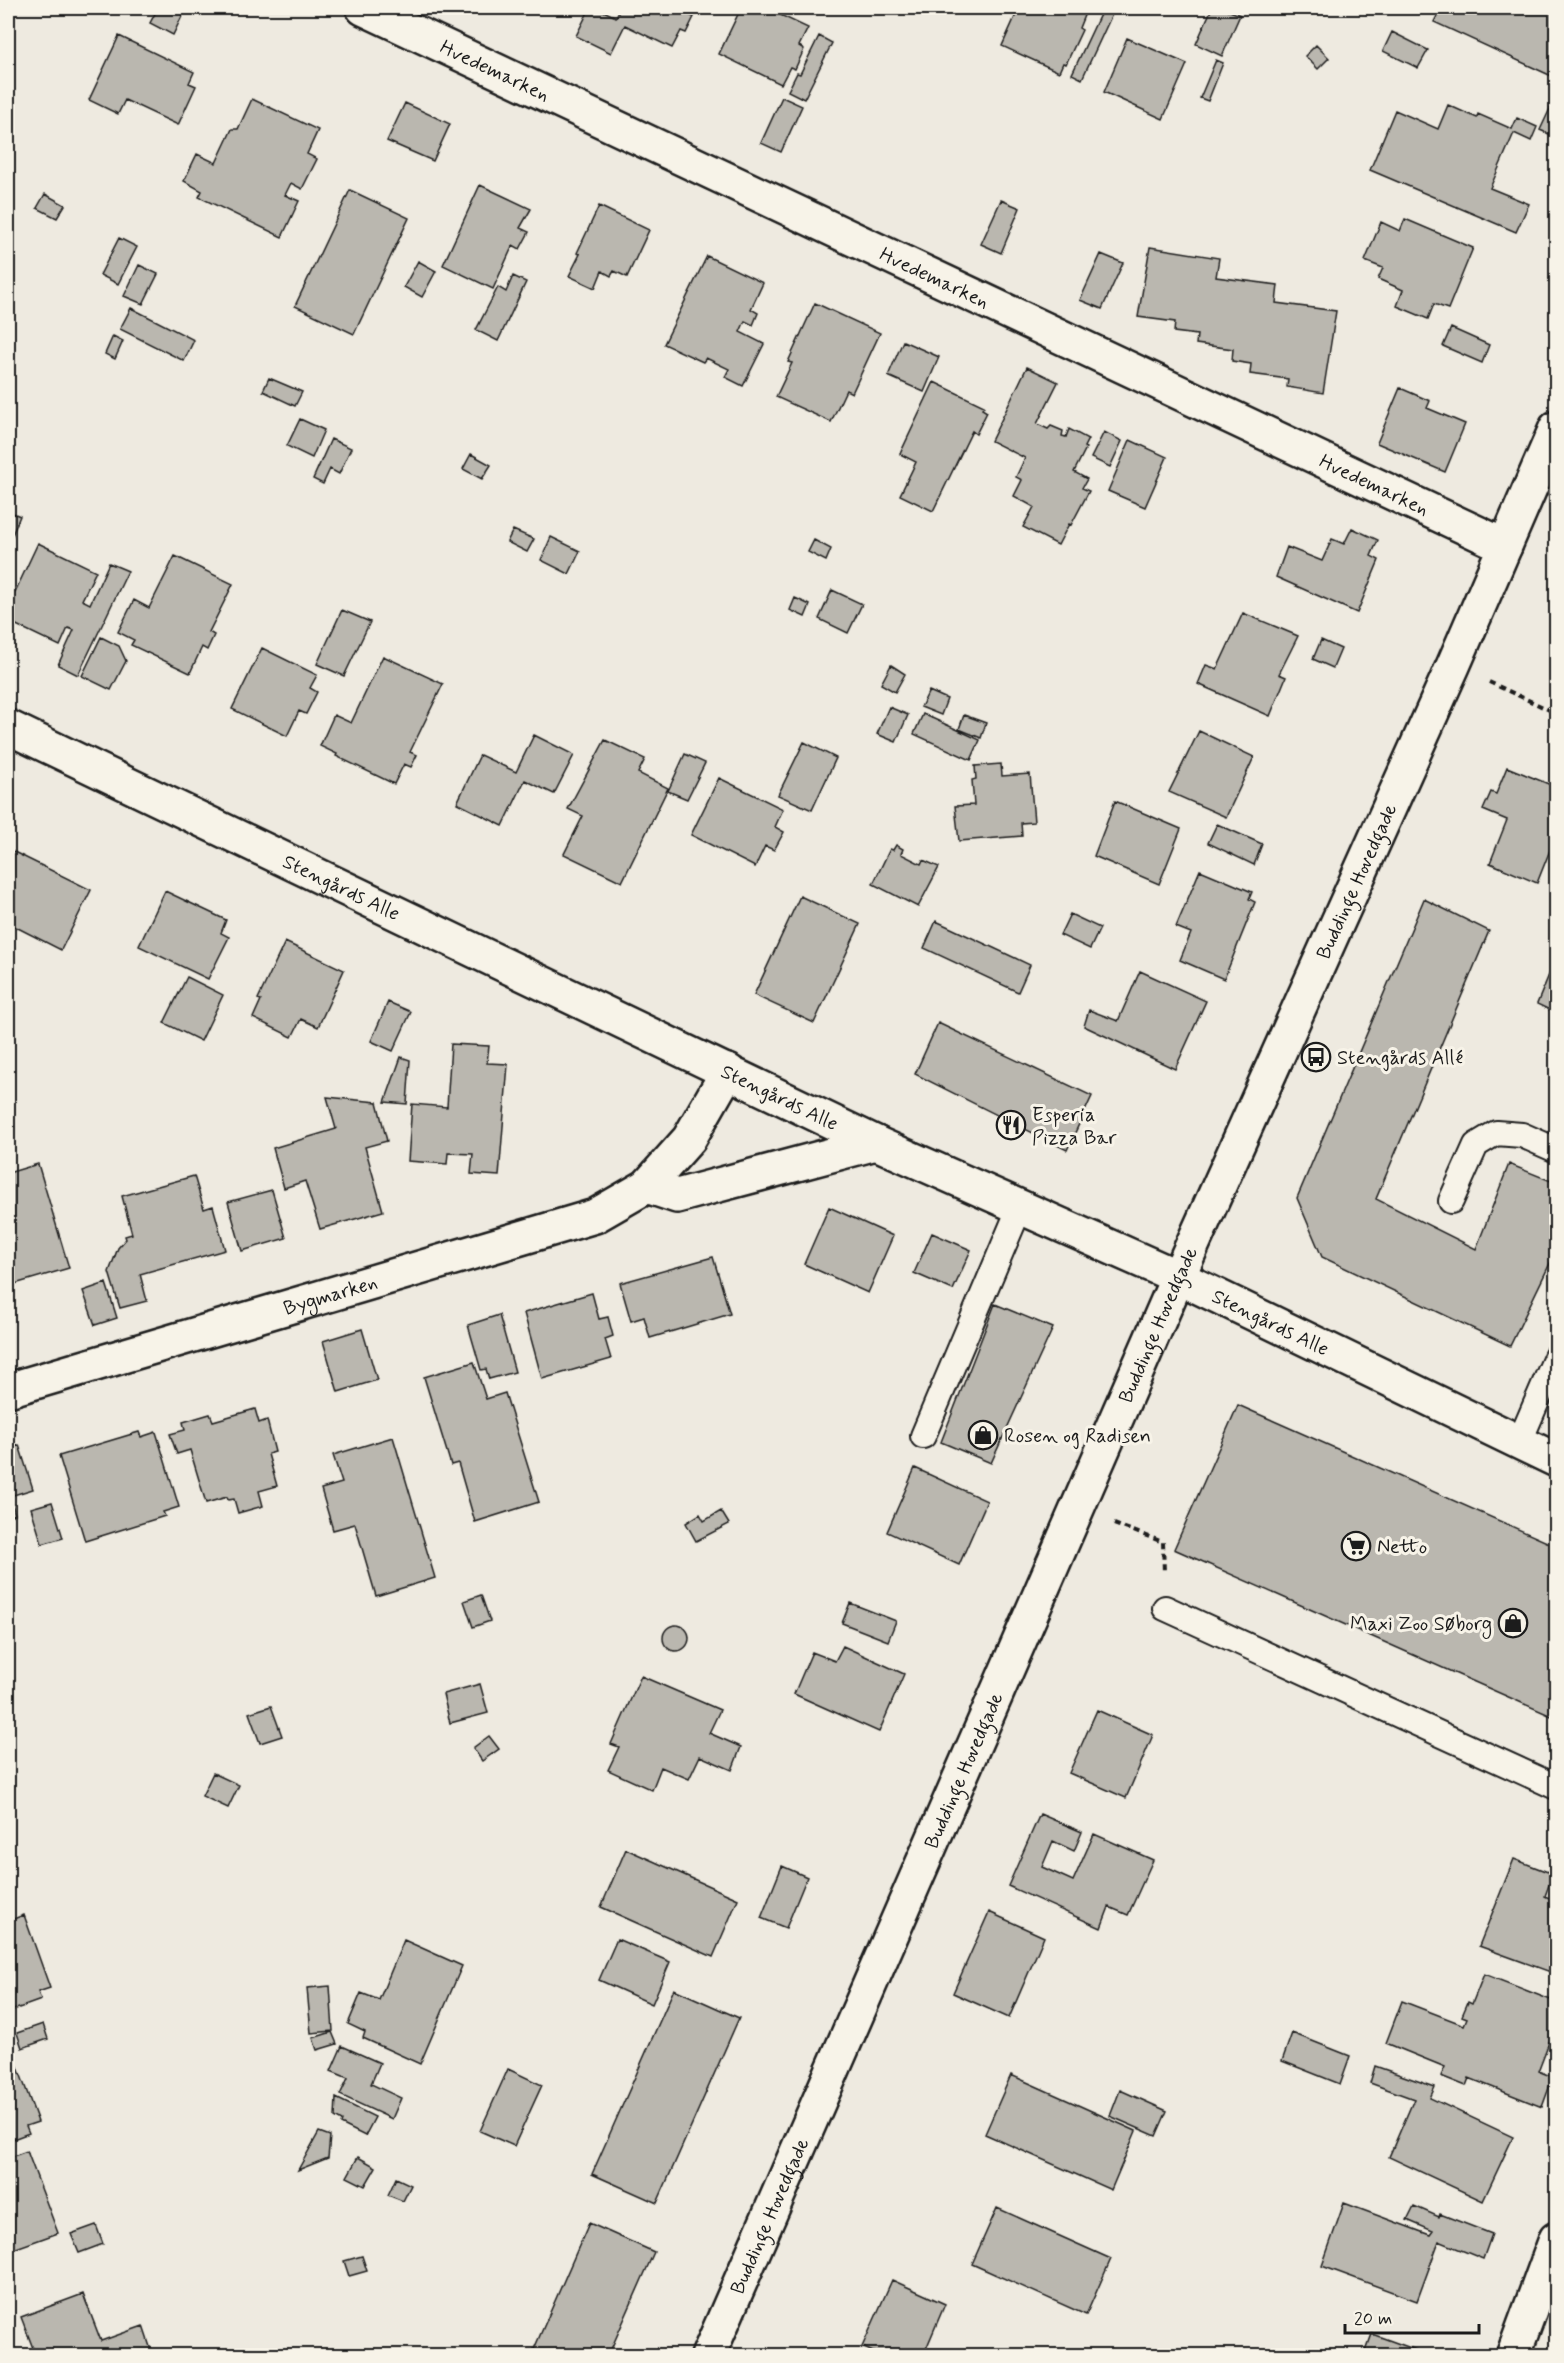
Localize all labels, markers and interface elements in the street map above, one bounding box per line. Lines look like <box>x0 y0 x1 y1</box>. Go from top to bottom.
street label: Hvedemarken <box>435 34 554 109</box>
street label: Hvedemarken <box>875 241 993 316</box>
street label: Hvedemarken <box>1315 448 1433 523</box>
street label: Buddinge Hovedgade <box>1311 800 1404 964</box>
street label: Stengårds Alle <box>278 849 404 928</box>
bus stop icon: Stengårds Allé <box>1300 1041 1332 1073</box>
place label: Stengårds Allé <box>1337 1045 1463 1072</box>
street label: Stengårds Alle <box>716 1059 842 1138</box>
place label: Esperia Pizza Bar <box>1032 1102 1117 1152</box>
restaurant icon: Esperia Pizza Bar <box>995 1109 1027 1141</box>
street label: Buddinge Hovedgade <box>1113 1243 1205 1408</box>
street label: Bygmarken <box>280 1269 381 1323</box>
street label: Stengårds Alle <box>1207 1283 1333 1363</box>
shop icon: Rosen og Radisen <box>967 1419 999 1451</box>
place label: Rosen og Radisen <box>1004 1423 1151 1450</box>
supermarket icon: Netto <box>1340 1530 1372 1562</box>
place label: Netto <box>1377 1534 1427 1561</box>
shop icon: Maxi Zoo Søborg <box>1497 1607 1529 1639</box>
place label: Maxi Zoo Søborg <box>1350 1611 1492 1639</box>
street label: Buddinge Hovedgade <box>919 1688 1010 1853</box>
street label: Buddinge Hovedgade <box>725 2134 816 2299</box>
scale bar <box>1345 2297 1478 2335</box>
text: 20 m <box>1354 2307 1392 2331</box>

